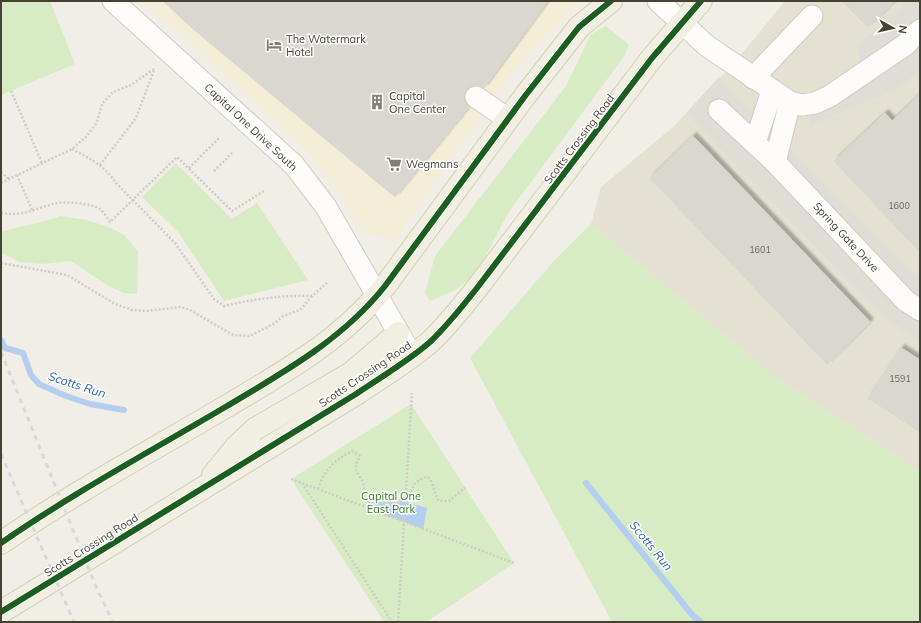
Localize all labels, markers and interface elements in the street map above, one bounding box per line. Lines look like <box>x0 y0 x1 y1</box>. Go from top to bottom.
north arrow <box>873 8 913 48</box>
text: N <box>895 24 910 34</box>
place label: The Watermark Hotel <box>286 32 366 59</box>
hotel icon: The Watermark Hotel <box>265 36 283 54</box>
street label: Capital One Drive South <box>202 80 300 174</box>
place label: Capital One Center <box>389 89 446 116</box>
street label: Scotts Crossing Road <box>541 91 617 187</box>
building icon: Capital One Center <box>368 93 386 111</box>
supermarket icon: Wegmans <box>385 155 403 173</box>
place label: Wegmans <box>406 157 458 171</box>
street label: Spring Gate Drive <box>810 199 882 275</box>
house number: 1600 <box>888 200 910 211</box>
house number: 1601 <box>749 244 771 255</box>
street label: Scotts Crossing Road <box>316 338 414 410</box>
water label: Scotts Run <box>46 368 108 401</box>
house number: 1591 <box>889 373 911 384</box>
park label: Capital One East Park <box>361 489 421 516</box>
street label: Scotts Crossing Road <box>41 510 141 580</box>
water label: Scotts Run <box>627 518 676 574</box>

